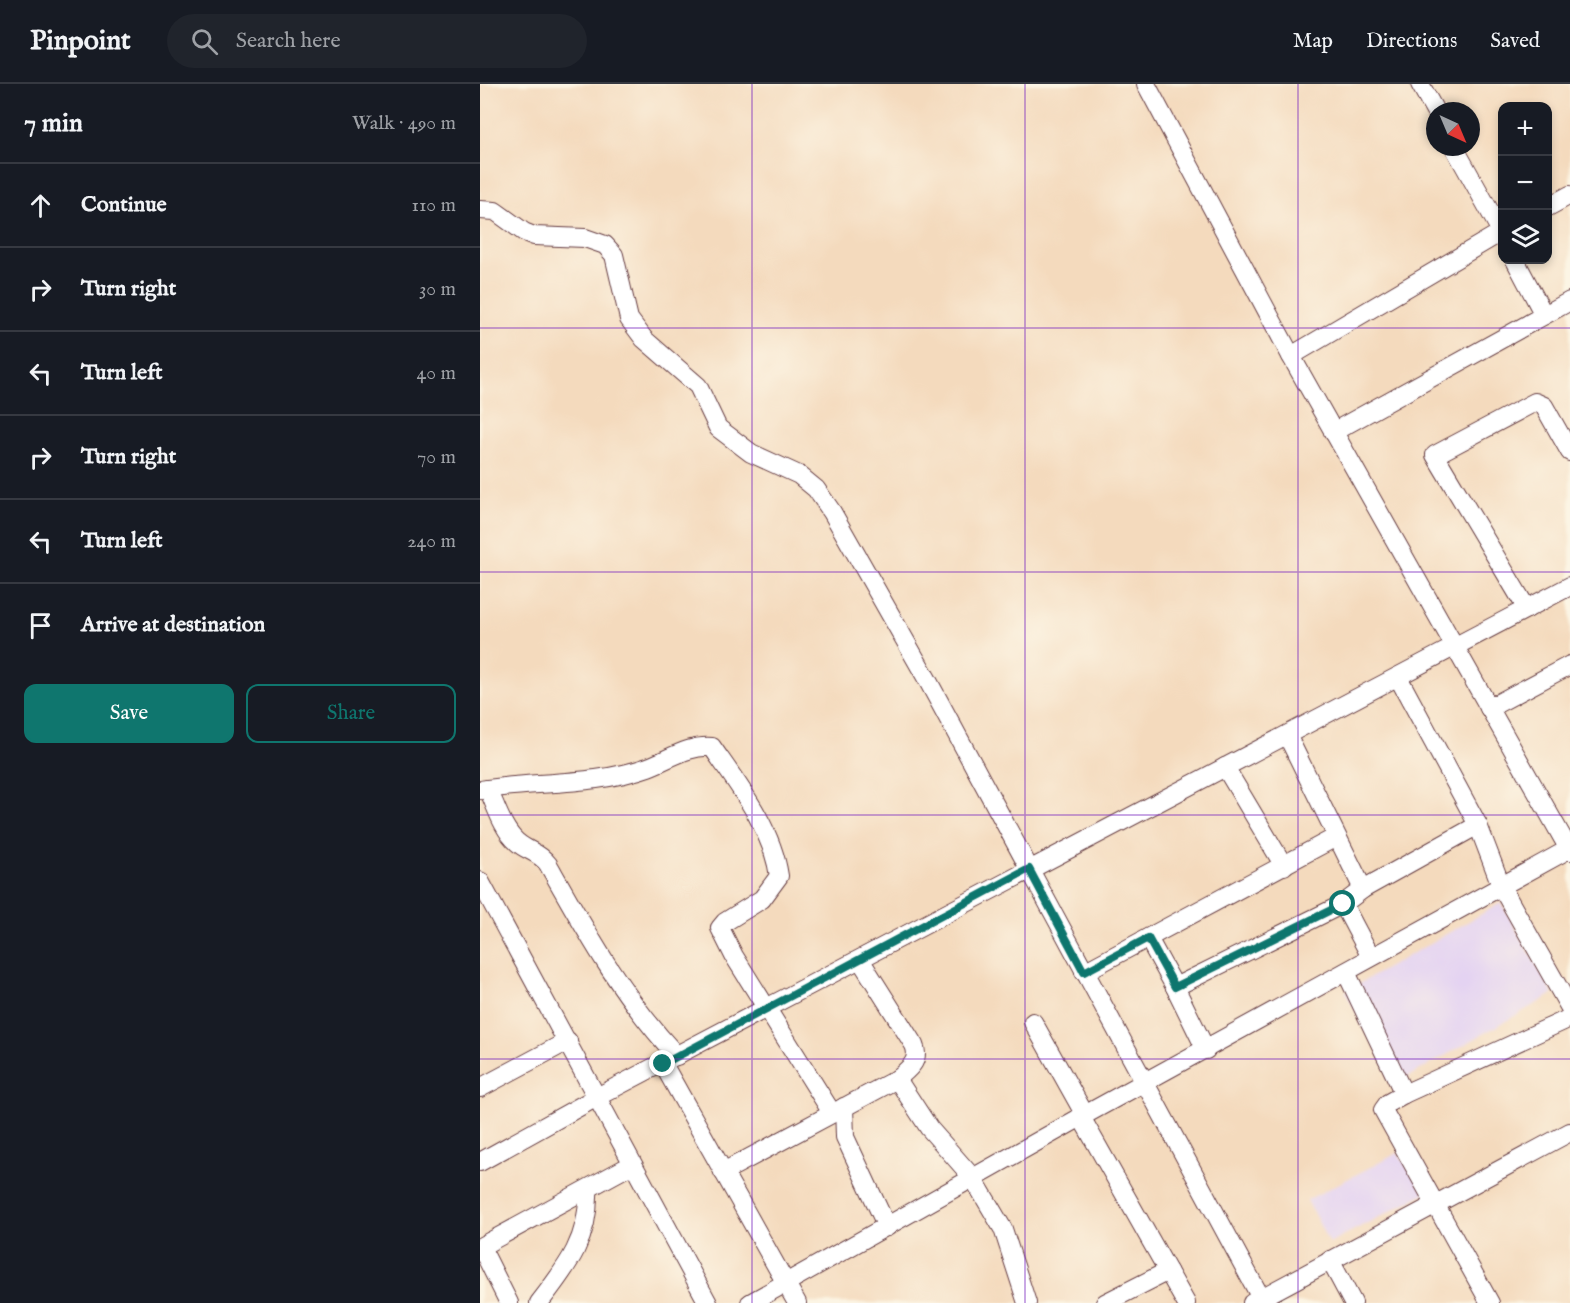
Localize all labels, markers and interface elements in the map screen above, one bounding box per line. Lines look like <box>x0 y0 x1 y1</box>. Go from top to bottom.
search box <box>167 14 587 68</box>
text: Pinpoint <box>30 24 131 59</box>
icon: search <box>188 25 221 58</box>
text: Search here <box>236 27 341 55</box>
text: Map <box>1293 28 1333 55</box>
text: Directions <box>1366 28 1457 55</box>
text: Saved <box>1490 28 1540 55</box>
north arrow <box>1426 102 1480 156</box>
map controls <box>1498 102 1552 264</box>
button: + <box>1498 102 1552 156</box>
text: 7 min <box>24 107 83 140</box>
text: Walk · 490 m <box>352 111 456 136</box>
button: − <box>1498 156 1552 210</box>
icon: ahead <box>24 189 57 222</box>
text: Continue <box>81 191 167 219</box>
text: 110 m <box>412 193 456 218</box>
button: layers <box>1498 210 1552 264</box>
icon: right <box>24 273 57 306</box>
text: Turn right <box>81 275 176 303</box>
text: 30 m <box>419 277 456 302</box>
icon: left <box>24 357 57 390</box>
text: Turn left <box>81 359 163 387</box>
text: 40 m <box>417 361 456 386</box>
icon: right <box>24 441 57 474</box>
text: Turn right <box>81 443 176 471</box>
text: 70 m <box>417 445 456 470</box>
icon: left <box>24 525 57 558</box>
text: Turn left <box>81 527 163 555</box>
text: 240 m <box>407 529 456 554</box>
icon: arrive <box>24 609 57 642</box>
text: Arrive at destination <box>81 611 265 639</box>
button: Save <box>24 684 234 743</box>
button: Share <box>246 684 456 743</box>
route start <box>1329 890 1355 916</box>
route end <box>649 1050 675 1076</box>

